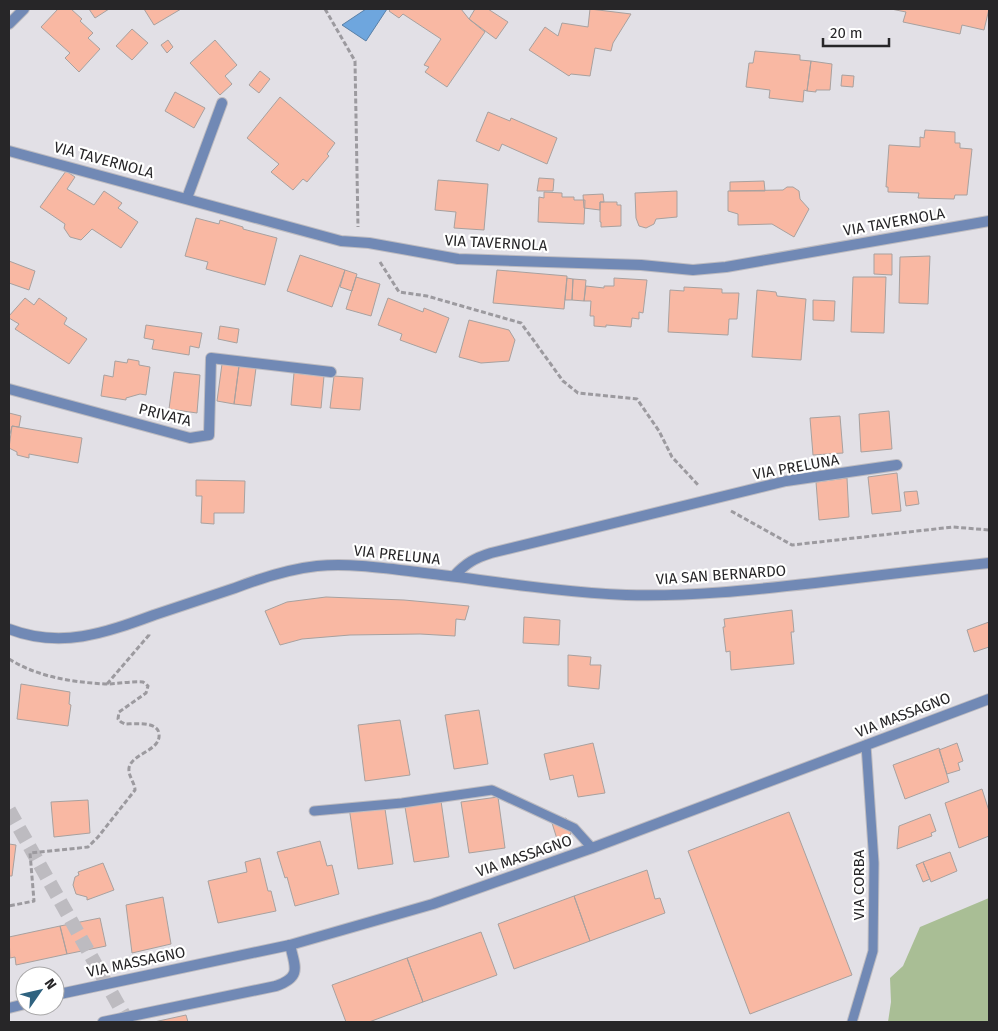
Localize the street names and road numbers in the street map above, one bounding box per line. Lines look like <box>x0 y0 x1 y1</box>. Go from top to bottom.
street label: VIA TAVERNOLA <box>52 138 156 182</box>
street label: VIA TAVERNOLA <box>842 204 947 240</box>
street label: VIA TAVERNOLA <box>444 231 548 255</box>
street label: PRIVATA <box>137 400 194 430</box>
street label: VIA PRELUNA <box>752 451 841 483</box>
street label: VIA PRELUNA <box>353 542 442 569</box>
street label: VIA SAN BERNARDO <box>655 561 787 589</box>
street label: VIA MASSAGNO <box>853 689 953 741</box>
street label: VIA MASSAGNO <box>474 831 574 881</box>
street label: VIA CORBA <box>850 849 868 920</box>
street label: VIA MASSAGNO <box>85 943 187 981</box>

